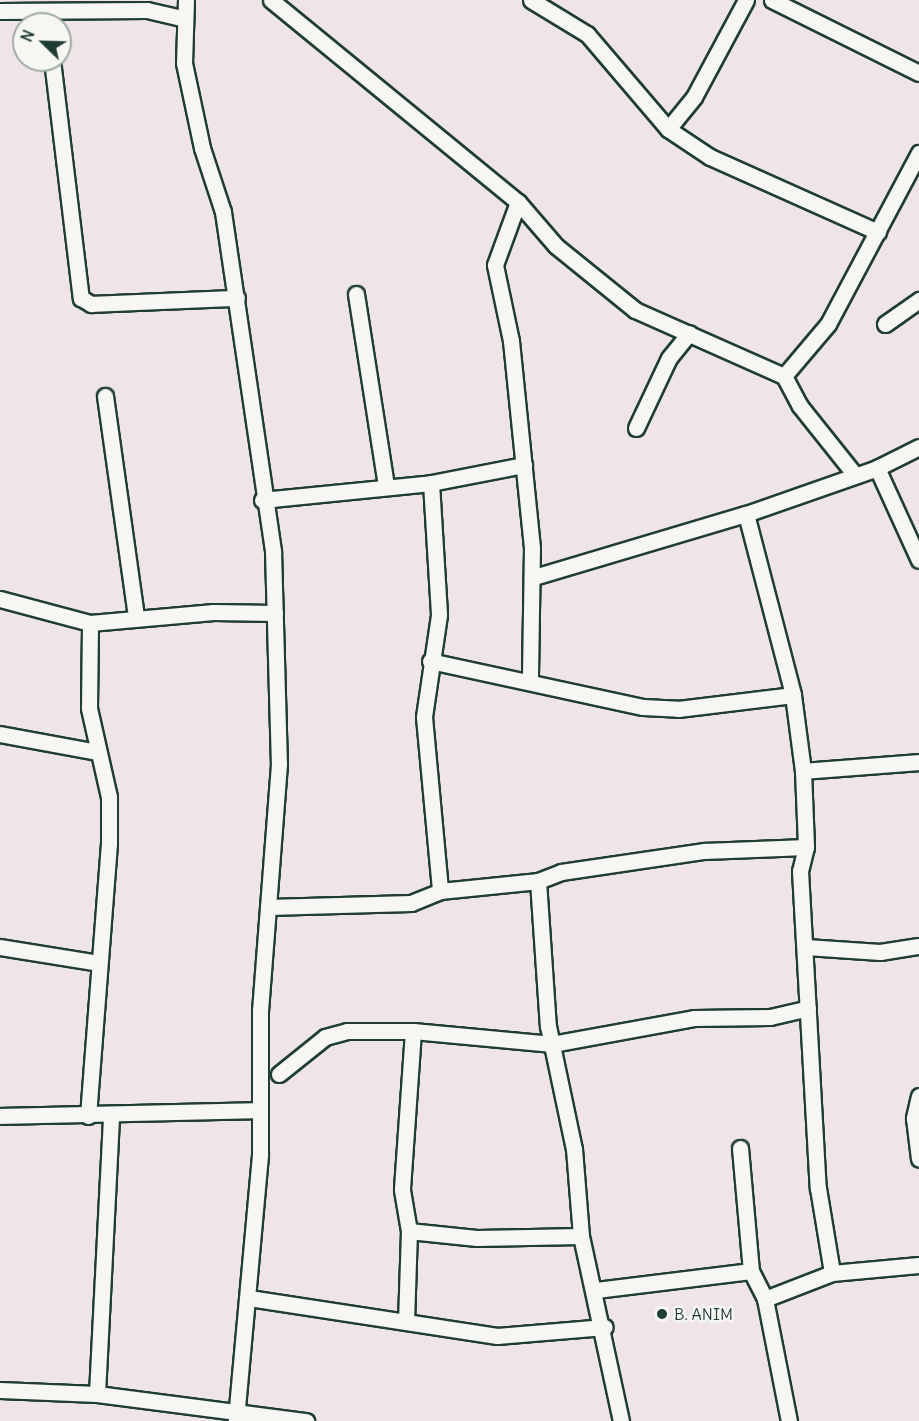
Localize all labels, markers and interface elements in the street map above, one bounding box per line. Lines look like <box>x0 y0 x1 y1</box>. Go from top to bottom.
north arrow <box>12 12 72 72</box>
text: N <box>16 27 39 45</box>
place label: B. ANIM <box>674 1304 733 1324</box>
marker: B. ANIM <box>655 1307 669 1321</box>

